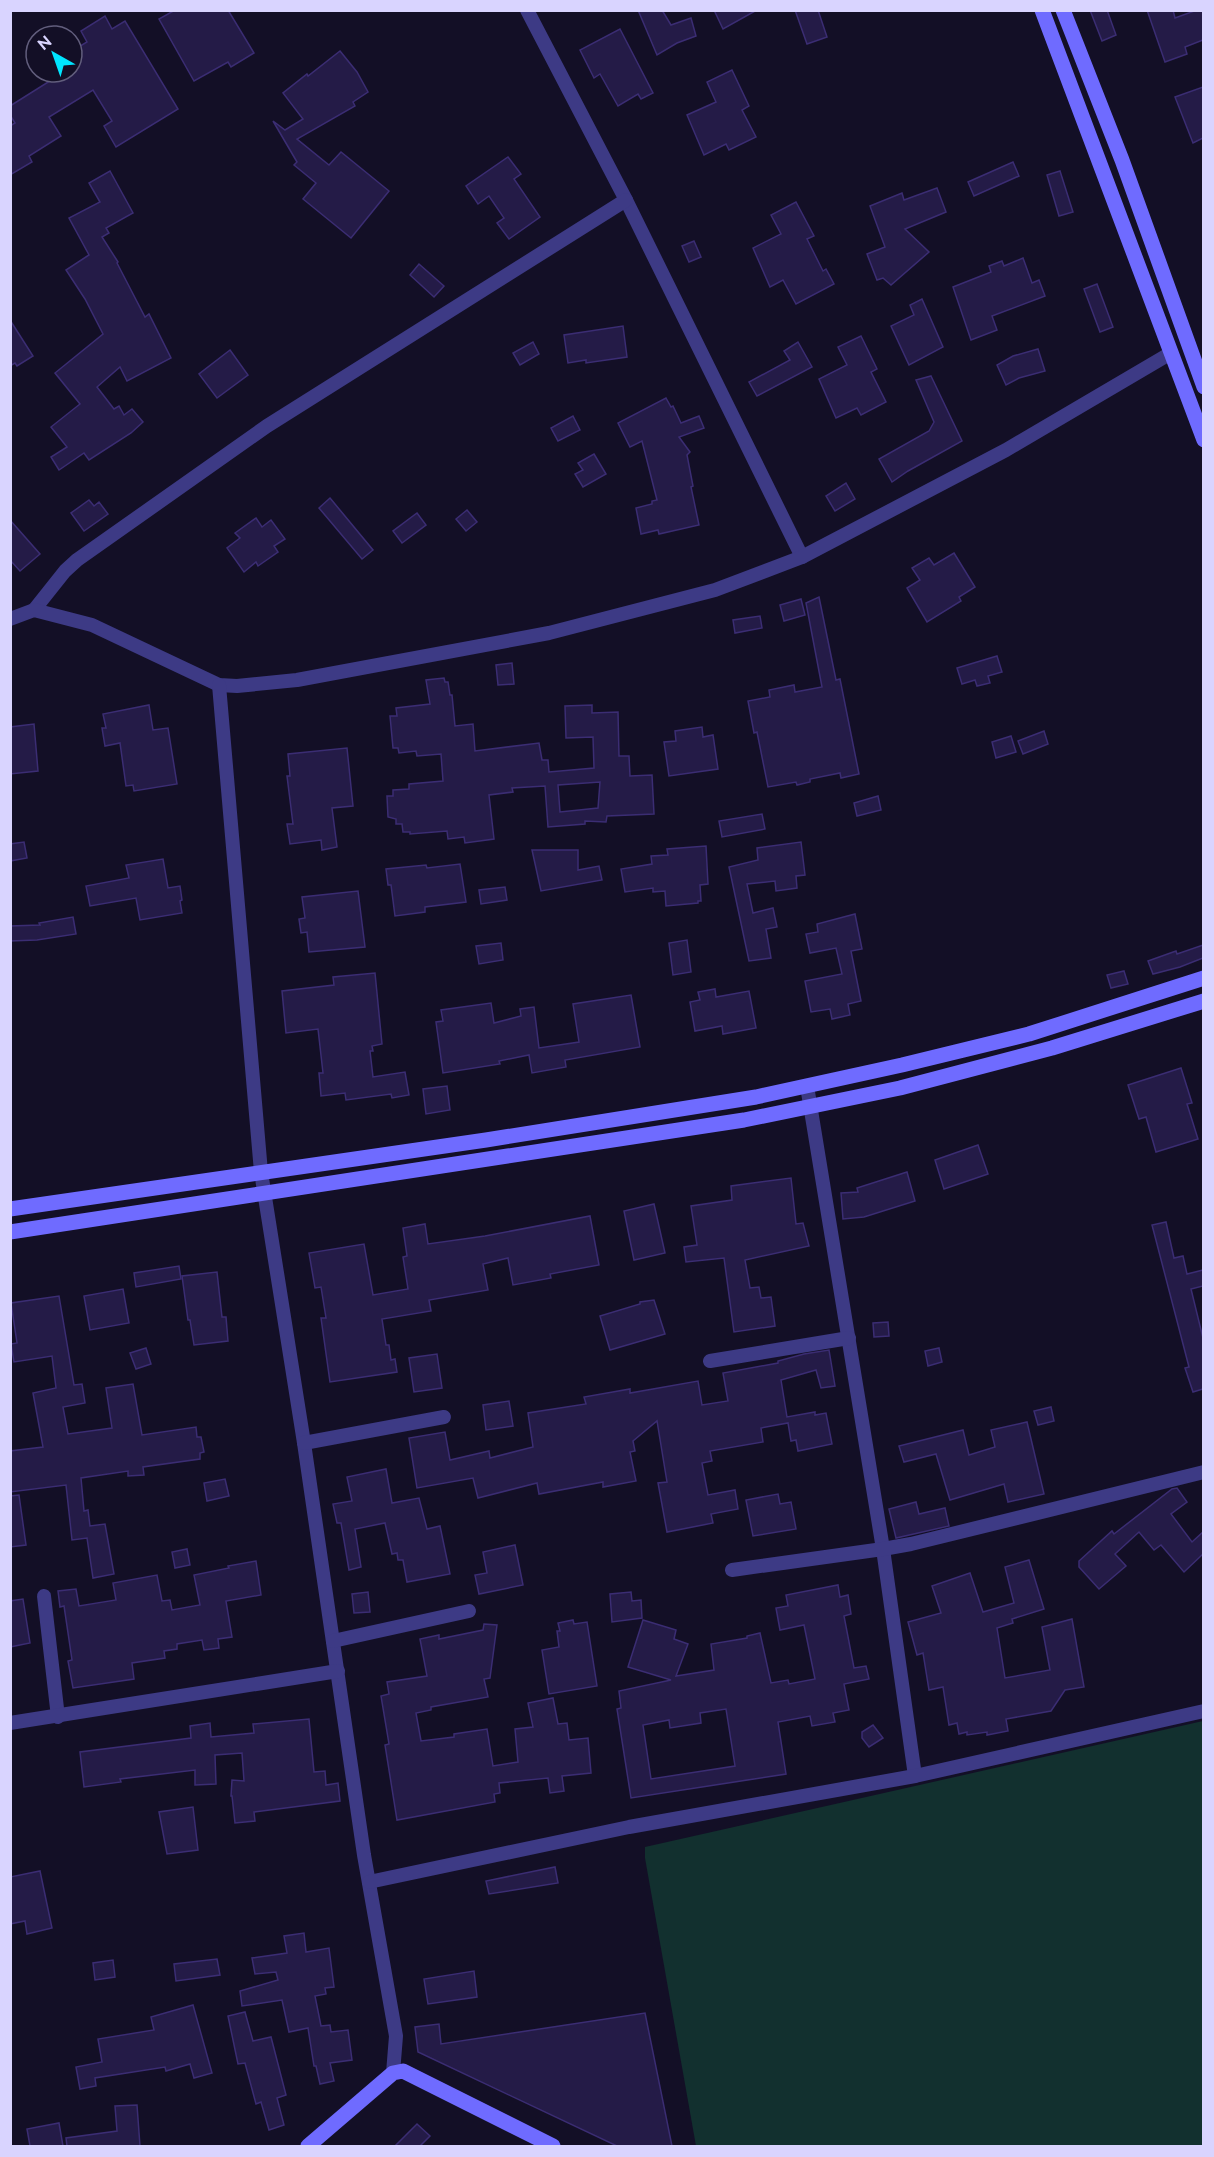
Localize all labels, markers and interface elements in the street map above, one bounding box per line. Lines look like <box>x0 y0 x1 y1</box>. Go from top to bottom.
north arrow <box>24 24 84 84</box>
text: N <box>34 32 55 54</box>

